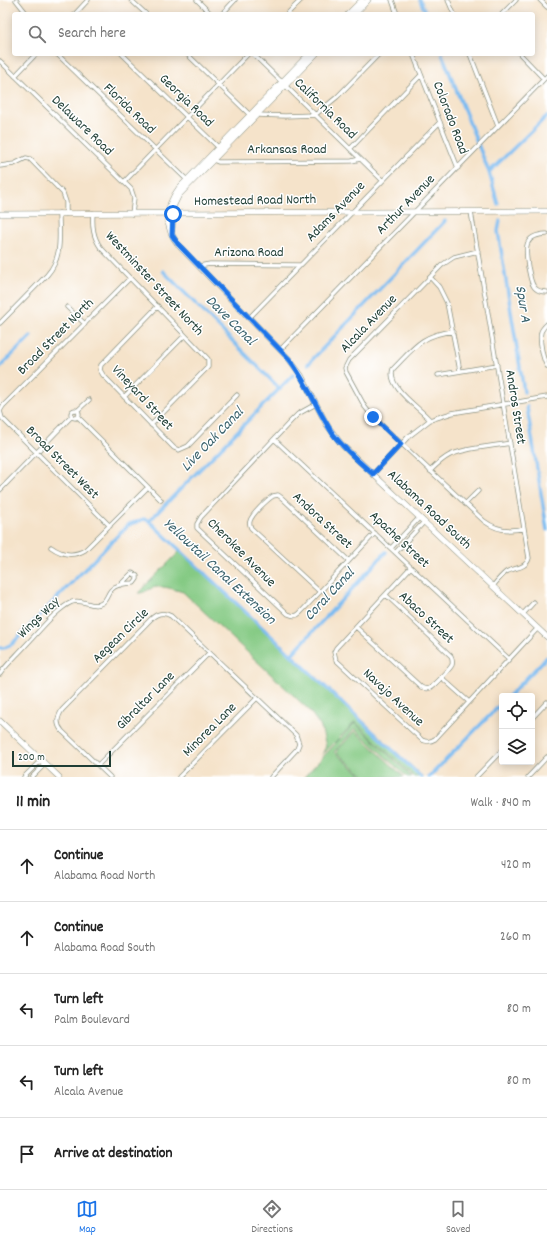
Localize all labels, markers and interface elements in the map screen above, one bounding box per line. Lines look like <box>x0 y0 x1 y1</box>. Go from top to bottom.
search box <box>12 12 535 56</box>
icon: search <box>26 23 48 45</box>
text: Search here <box>58 23 126 45</box>
street label: Georgia Road <box>154 70 218 132</box>
street label: California Road <box>289 74 361 144</box>
street label: Florida Road <box>98 79 160 139</box>
street label: Colorado Road <box>427 79 473 157</box>
street label: Delaware Road <box>46 91 118 161</box>
street label: Arkansas Road <box>247 140 327 160</box>
street label: Arthur Avenue <box>372 170 440 240</box>
street label: Adams Avenue <box>302 177 370 247</box>
street label: Homestead Road North <box>194 190 316 212</box>
route start <box>164 205 182 223</box>
street label: Westminster Street North <box>100 227 208 341</box>
street label: Arizona Road <box>214 243 284 263</box>
water label: Spur A <box>508 284 536 324</box>
street label: Alcala Avenue <box>336 290 402 358</box>
water label: Dave Canal <box>200 291 261 352</box>
street label: Broad Street North <box>13 294 99 380</box>
street label: Vineyard Street <box>106 361 178 435</box>
street label: Andros Street <box>499 368 531 446</box>
water label: Live Oak Canal <box>176 402 251 477</box>
route end <box>364 408 382 426</box>
street label: Broad Street West <box>21 422 103 504</box>
street label: Alabama Road South <box>382 466 476 554</box>
street label: Andora Street <box>287 488 357 554</box>
street label: Apache Street <box>364 507 434 573</box>
water label: Yellowtail Canal Extension <box>158 514 281 631</box>
street label: Cherokee Avenue <box>202 514 280 592</box>
water label: Coral Canal <box>300 562 361 627</box>
street label: Abaco Street <box>394 587 458 649</box>
street label: Wings Way <box>13 592 65 643</box>
street label: Aegean Circle <box>88 604 154 668</box>
street label: Navajo Avenue <box>358 664 428 732</box>
street label: Gibraltar Lane <box>112 667 180 735</box>
map controls <box>499 693 535 765</box>
button: locate <box>499 693 535 729</box>
street label: Minorea Lane <box>178 698 242 762</box>
button: layers <box>499 729 535 765</box>
scale bar <box>12 749 111 768</box>
text: 200 m <box>18 750 45 766</box>
text: 11 min <box>16 791 50 815</box>
text: Walk · 840 m <box>470 794 531 813</box>
text: Continue <box>54 845 103 867</box>
icon: ahead <box>16 855 38 877</box>
text: 420 m <box>501 856 531 875</box>
text: Alabama Road North <box>54 867 155 886</box>
text: Continue <box>54 917 103 939</box>
icon: ahead <box>16 927 38 949</box>
text: 260 m <box>500 928 531 947</box>
text: Alabama Road South <box>54 939 155 958</box>
text: Turn left <box>54 989 103 1011</box>
icon: left <box>16 999 38 1021</box>
text: 80 m <box>507 1000 531 1019</box>
text: Palm Boulevard <box>54 1011 130 1030</box>
text: Turn left <box>54 1061 103 1083</box>
icon: left <box>16 1071 38 1093</box>
text: 80 m <box>507 1072 531 1091</box>
text: Alcala Avenue <box>54 1083 123 1102</box>
icon: arrive <box>16 1143 38 1165</box>
text: Arrive at destination <box>54 1143 172 1165</box>
tab: Map <box>76 1198 98 1238</box>
tab: Directions <box>251 1198 293 1238</box>
tab: Saved <box>446 1198 471 1238</box>

